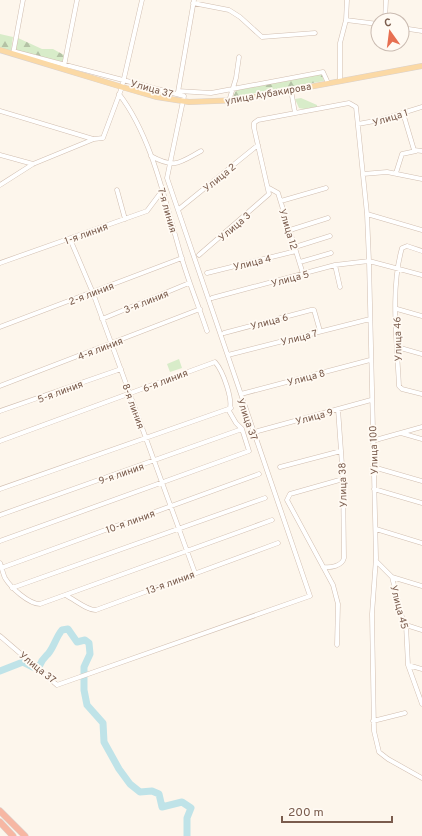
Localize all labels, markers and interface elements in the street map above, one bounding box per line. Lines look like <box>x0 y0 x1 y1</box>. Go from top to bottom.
north arrow <box>370 12 410 52</box>
text: С <box>383 16 393 31</box>
street label: Улица 37 <box>129 78 174 101</box>
street label: улица Аубакирова <box>224 80 312 108</box>
street label: Улица 1 <box>371 107 410 130</box>
street label: Улица 2 <box>201 161 239 195</box>
street label: 7-я линия <box>154 187 179 234</box>
street label: Улица 12 <box>275 207 300 252</box>
street label: Улица 3 <box>216 210 254 245</box>
street label: 1-я линия <box>63 221 110 248</box>
street label: Улица 4 <box>232 252 273 274</box>
street label: Улица 5 <box>270 268 311 291</box>
street label: 2-я линия <box>67 280 116 309</box>
street label: 3-я линия <box>122 288 171 317</box>
street label: Улица 6 <box>249 311 290 334</box>
street label: Улица 46 <box>391 316 406 362</box>
street label: Улица 7 <box>280 328 319 349</box>
street label: 4-я линия <box>76 335 125 364</box>
street label: 6-я линия <box>141 367 190 396</box>
street label: Улица 8 <box>286 367 327 390</box>
street label: 5-я линия <box>36 378 85 407</box>
street label: 8-я линия <box>118 382 147 431</box>
street label: Улица 37 <box>233 397 260 442</box>
street label: Улица 9 <box>294 406 335 429</box>
street label: Улица 100 <box>367 425 382 475</box>
street label: 9-я линия <box>97 461 146 488</box>
street label: Улица 38 <box>336 462 351 508</box>
street label: 10-я линия <box>104 508 157 537</box>
street label: 13-я линия <box>144 569 197 598</box>
street label: Улица 45 <box>386 584 411 631</box>
street label: Улица 37 <box>16 649 58 687</box>
scale bar <box>282 798 392 824</box>
text: 200 m <box>288 805 324 821</box>

